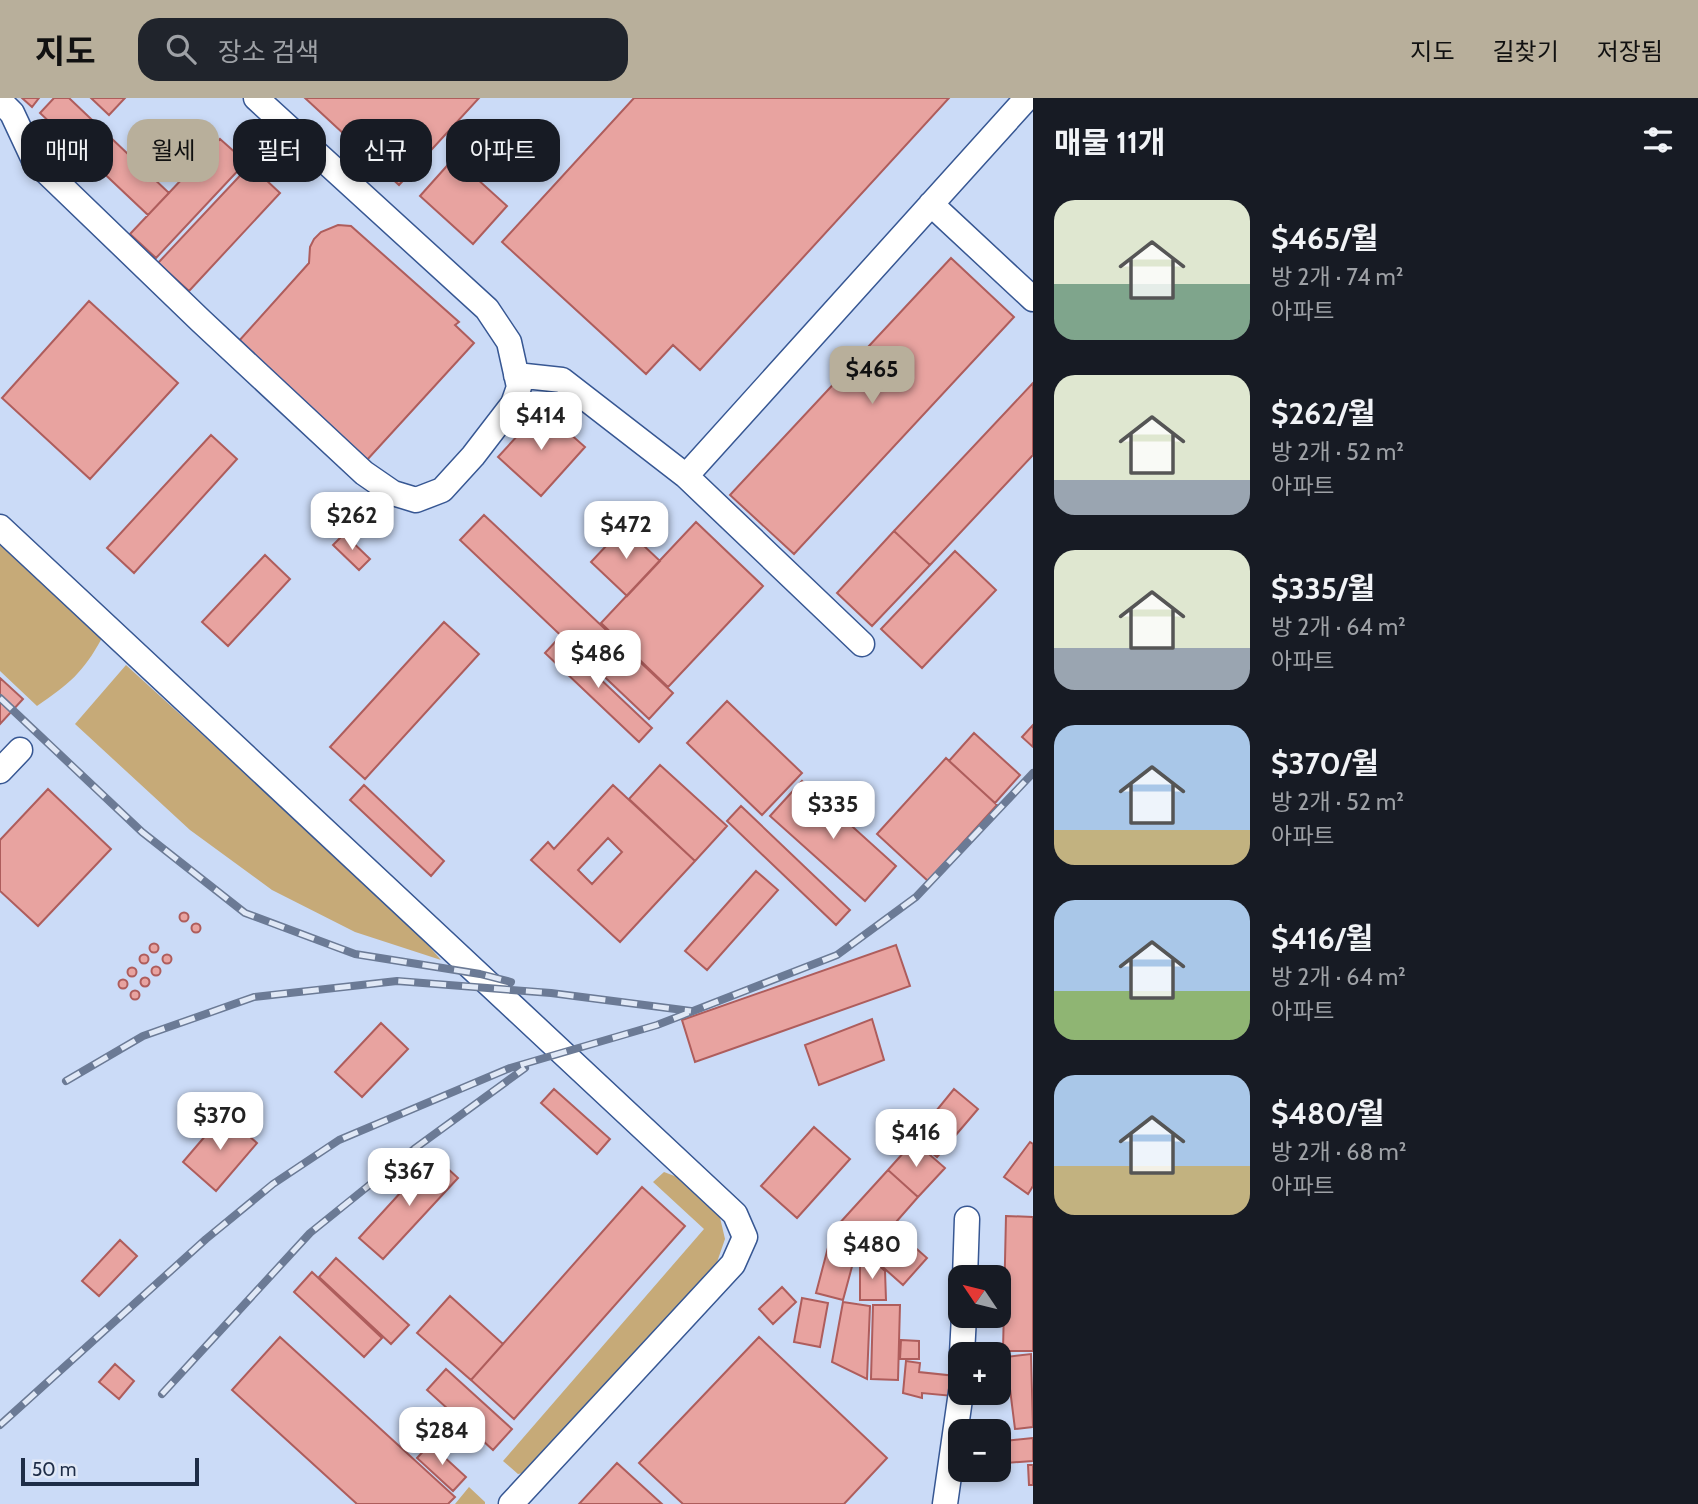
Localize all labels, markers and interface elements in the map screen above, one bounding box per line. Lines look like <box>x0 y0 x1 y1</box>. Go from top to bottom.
search box <box>138 18 628 81</box>
icon: search <box>162 30 200 68</box>
text: 지도 <box>35 31 96 71</box>
text: 장소 검색 <box>218 36 319 68</box>
text: 지도 <box>1410 37 1455 66</box>
text: 길찾기 <box>1493 37 1559 66</box>
text: 저장됨 <box>1597 37 1663 66</box>
chip: 매매 <box>21 119 113 182</box>
chip: 월세 <box>127 119 219 182</box>
chip: 필터 <box>233 119 326 182</box>
chip: 신규 <box>340 119 432 182</box>
chip: 아파트 <box>446 119 560 182</box>
icon: filters <box>1639 121 1677 159</box>
text: 매물 11개 <box>1054 124 1166 161</box>
text: $465/월 <box>1271 220 1378 257</box>
icon: home <box>1110 228 1194 312</box>
text: 방 2개 · 74 m² <box>1271 263 1403 291</box>
text: 아파트 <box>1271 297 1334 325</box>
pin: $465 <box>831 346 913 406</box>
text: $465 <box>846 355 898 383</box>
pin: $414 <box>500 392 582 452</box>
text: $262/월 <box>1271 395 1375 432</box>
text: $414 <box>516 401 566 429</box>
icon: home <box>1110 403 1194 487</box>
text: 방 2개 · 52 m² <box>1271 438 1404 466</box>
text: 아파트 <box>1271 472 1334 500</box>
pin: $262 <box>311 492 393 552</box>
text: $262 <box>327 501 377 529</box>
pin: $472 <box>585 502 667 561</box>
text: $472 <box>600 510 652 538</box>
text: $335/월 <box>1271 570 1375 607</box>
icon: home <box>1110 578 1194 662</box>
text: 방 2개 · 64 m² <box>1271 613 1406 641</box>
pin: $486 <box>557 630 639 690</box>
text: $486 <box>571 639 625 667</box>
text: 아파트 <box>1271 647 1334 675</box>
text: $370/월 <box>1271 745 1379 782</box>
icon: home <box>1110 753 1194 837</box>
pin: $335 <box>792 782 874 841</box>
text: 방 2개 · 52 m² <box>1271 788 1404 816</box>
text: $335 <box>808 790 858 818</box>
text: 아파트 <box>1271 822 1334 850</box>
text: $416/월 <box>1271 920 1373 957</box>
icon: home <box>1110 928 1194 1012</box>
text: 방 2개 · 64 m² <box>1271 963 1406 991</box>
text: 아파트 <box>1271 997 1334 1025</box>
pin: $370 <box>179 1093 261 1152</box>
text: $480/월 <box>1271 1095 1384 1132</box>
text: $370 <box>193 1101 247 1129</box>
icon: home <box>1110 1103 1194 1187</box>
pin: $416 <box>875 1110 957 1169</box>
text: $416 <box>892 1118 940 1146</box>
text: 방 2개 · 68 m² <box>1271 1138 1406 1166</box>
pin: $367 <box>368 1148 450 1208</box>
text: $367 <box>384 1157 434 1185</box>
text: 아파트 <box>1271 1172 1334 1200</box>
pin: $480 <box>831 1222 913 1281</box>
text: $480 <box>843 1230 901 1258</box>
north arrow <box>948 1265 1012 1328</box>
map controls <box>948 1265 1011 1482</box>
button: + <box>948 1342 1011 1405</box>
pin: $284 <box>401 1408 483 1467</box>
text: $284 <box>415 1416 469 1444</box>
button: − <box>948 1419 1011 1482</box>
scale bar <box>21 1455 200 1487</box>
text: 50 m <box>32 1458 76 1481</box>

